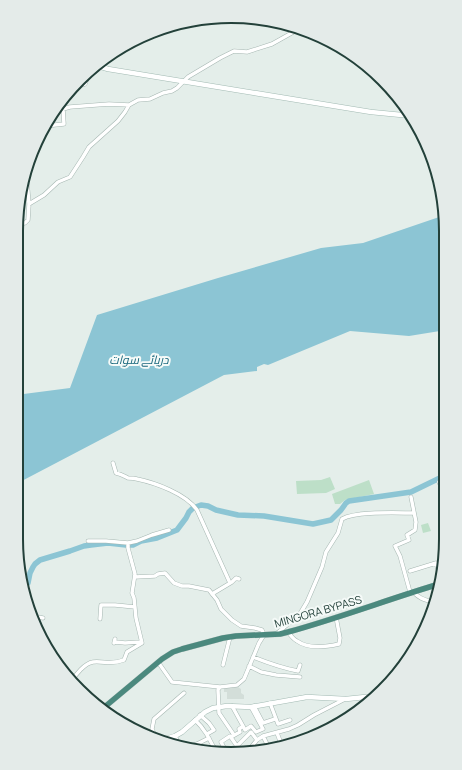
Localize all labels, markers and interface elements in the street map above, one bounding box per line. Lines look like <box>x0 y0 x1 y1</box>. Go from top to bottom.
water label: دریائے سوات <box>109 351 170 368</box>
street label: MINGORA BYPASS <box>273 591 364 631</box>

